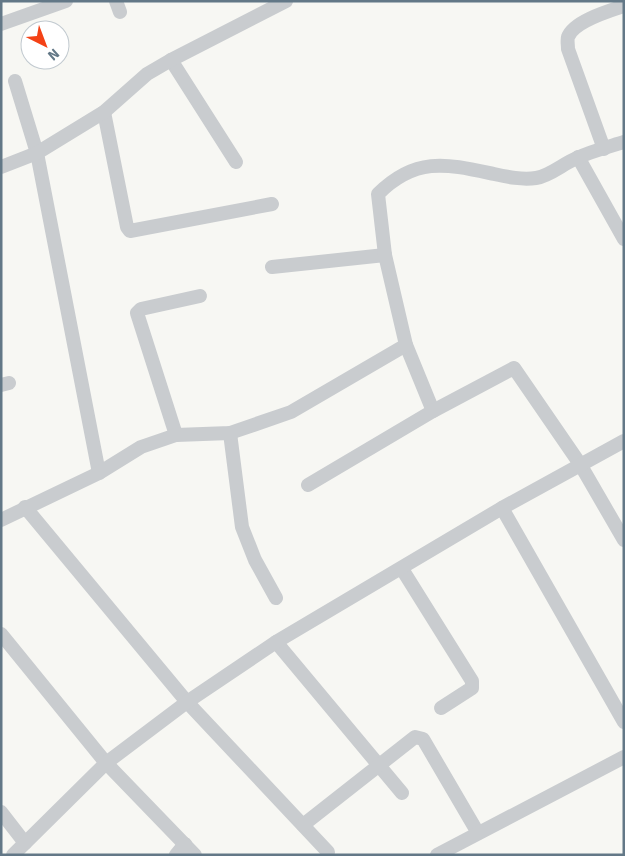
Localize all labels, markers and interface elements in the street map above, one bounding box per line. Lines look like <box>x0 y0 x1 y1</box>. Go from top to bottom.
north arrow <box>20 20 70 70</box>
text: N <box>44 45 63 64</box>

